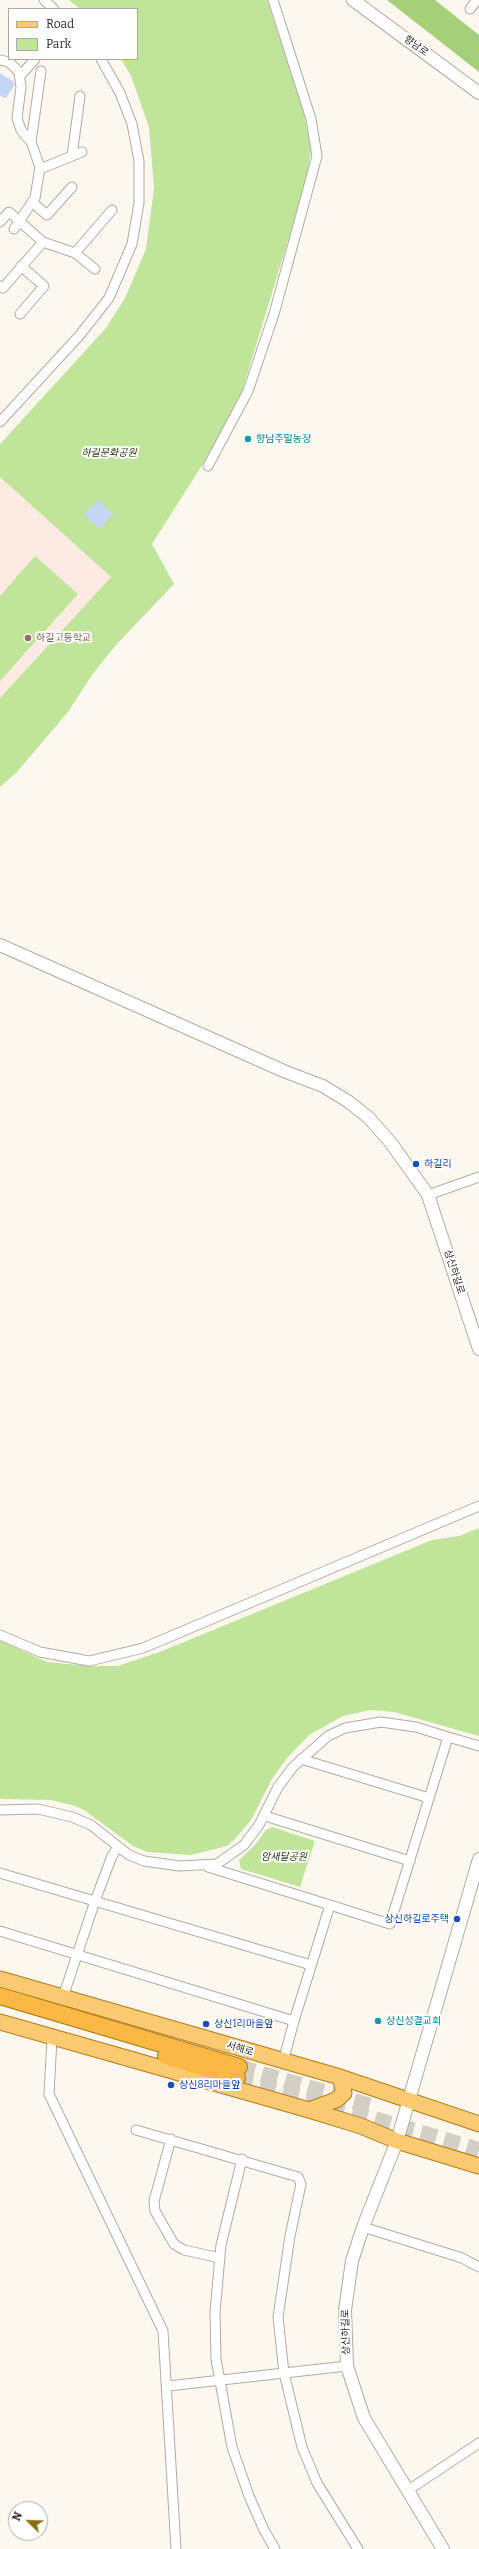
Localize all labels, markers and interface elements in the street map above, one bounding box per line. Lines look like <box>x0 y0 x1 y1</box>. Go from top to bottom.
legend <box>8 8 138 60</box>
text: Road <box>46 17 74 31</box>
street label: 향남로 <box>401 33 431 59</box>
text: Park <box>46 37 71 51</box>
place label: 향남주말농장 <box>256 433 311 445</box>
marker: 향남주말농장 <box>243 434 253 444</box>
park label: 하길문화공원 <box>81 447 137 459</box>
place label: 하길고등학교 <box>36 632 91 644</box>
marker: 하길고등학교 <box>23 633 33 643</box>
place label: 하길리 <box>424 1158 452 1170</box>
marker: 하길리 <box>411 1159 421 1169</box>
street label: 상신하길로 <box>441 1248 467 1296</box>
park label: 암새달공원 <box>261 1851 307 1863</box>
place label: 상신하길로주택 <box>385 1913 449 1925</box>
marker: 상신하길로주택 <box>452 1914 462 1924</box>
place label: 상신성결교회 <box>386 2015 441 2027</box>
marker: 상신성결교회 <box>373 2016 383 2026</box>
place label: 상신1리마을앞 <box>214 2018 273 2030</box>
marker: 상신1리마을앞 <box>201 2019 211 2029</box>
street label: 서해로 <box>225 2039 255 2059</box>
place label: 상신8리마을앞 <box>179 2079 240 2091</box>
marker: 상신8리마을앞 <box>166 2080 176 2090</box>
street label: 상신하길로 <box>340 2309 352 2355</box>
north arrow <box>8 2501 48 2541</box>
text: N <box>10 2510 25 2523</box>

